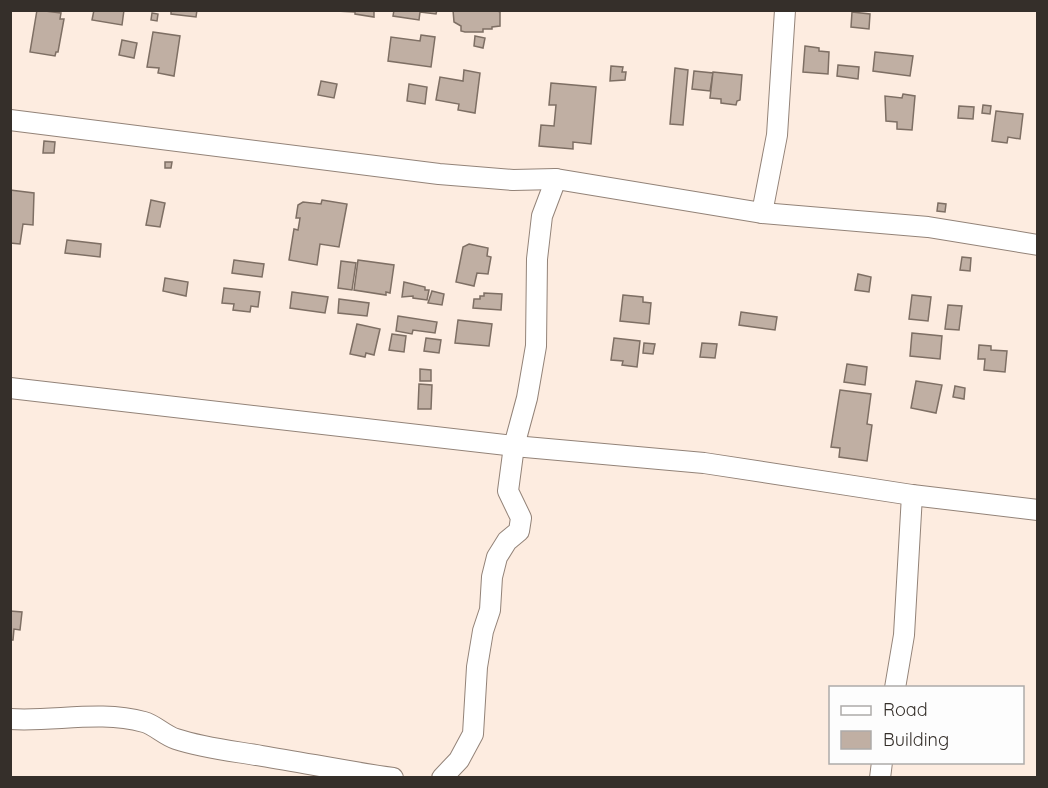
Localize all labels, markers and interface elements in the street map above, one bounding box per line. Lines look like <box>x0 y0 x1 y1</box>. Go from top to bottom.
legend <box>829 686 1024 764</box>
text: Road <box>883 698 928 721</box>
text: Building <box>883 728 949 751</box>

